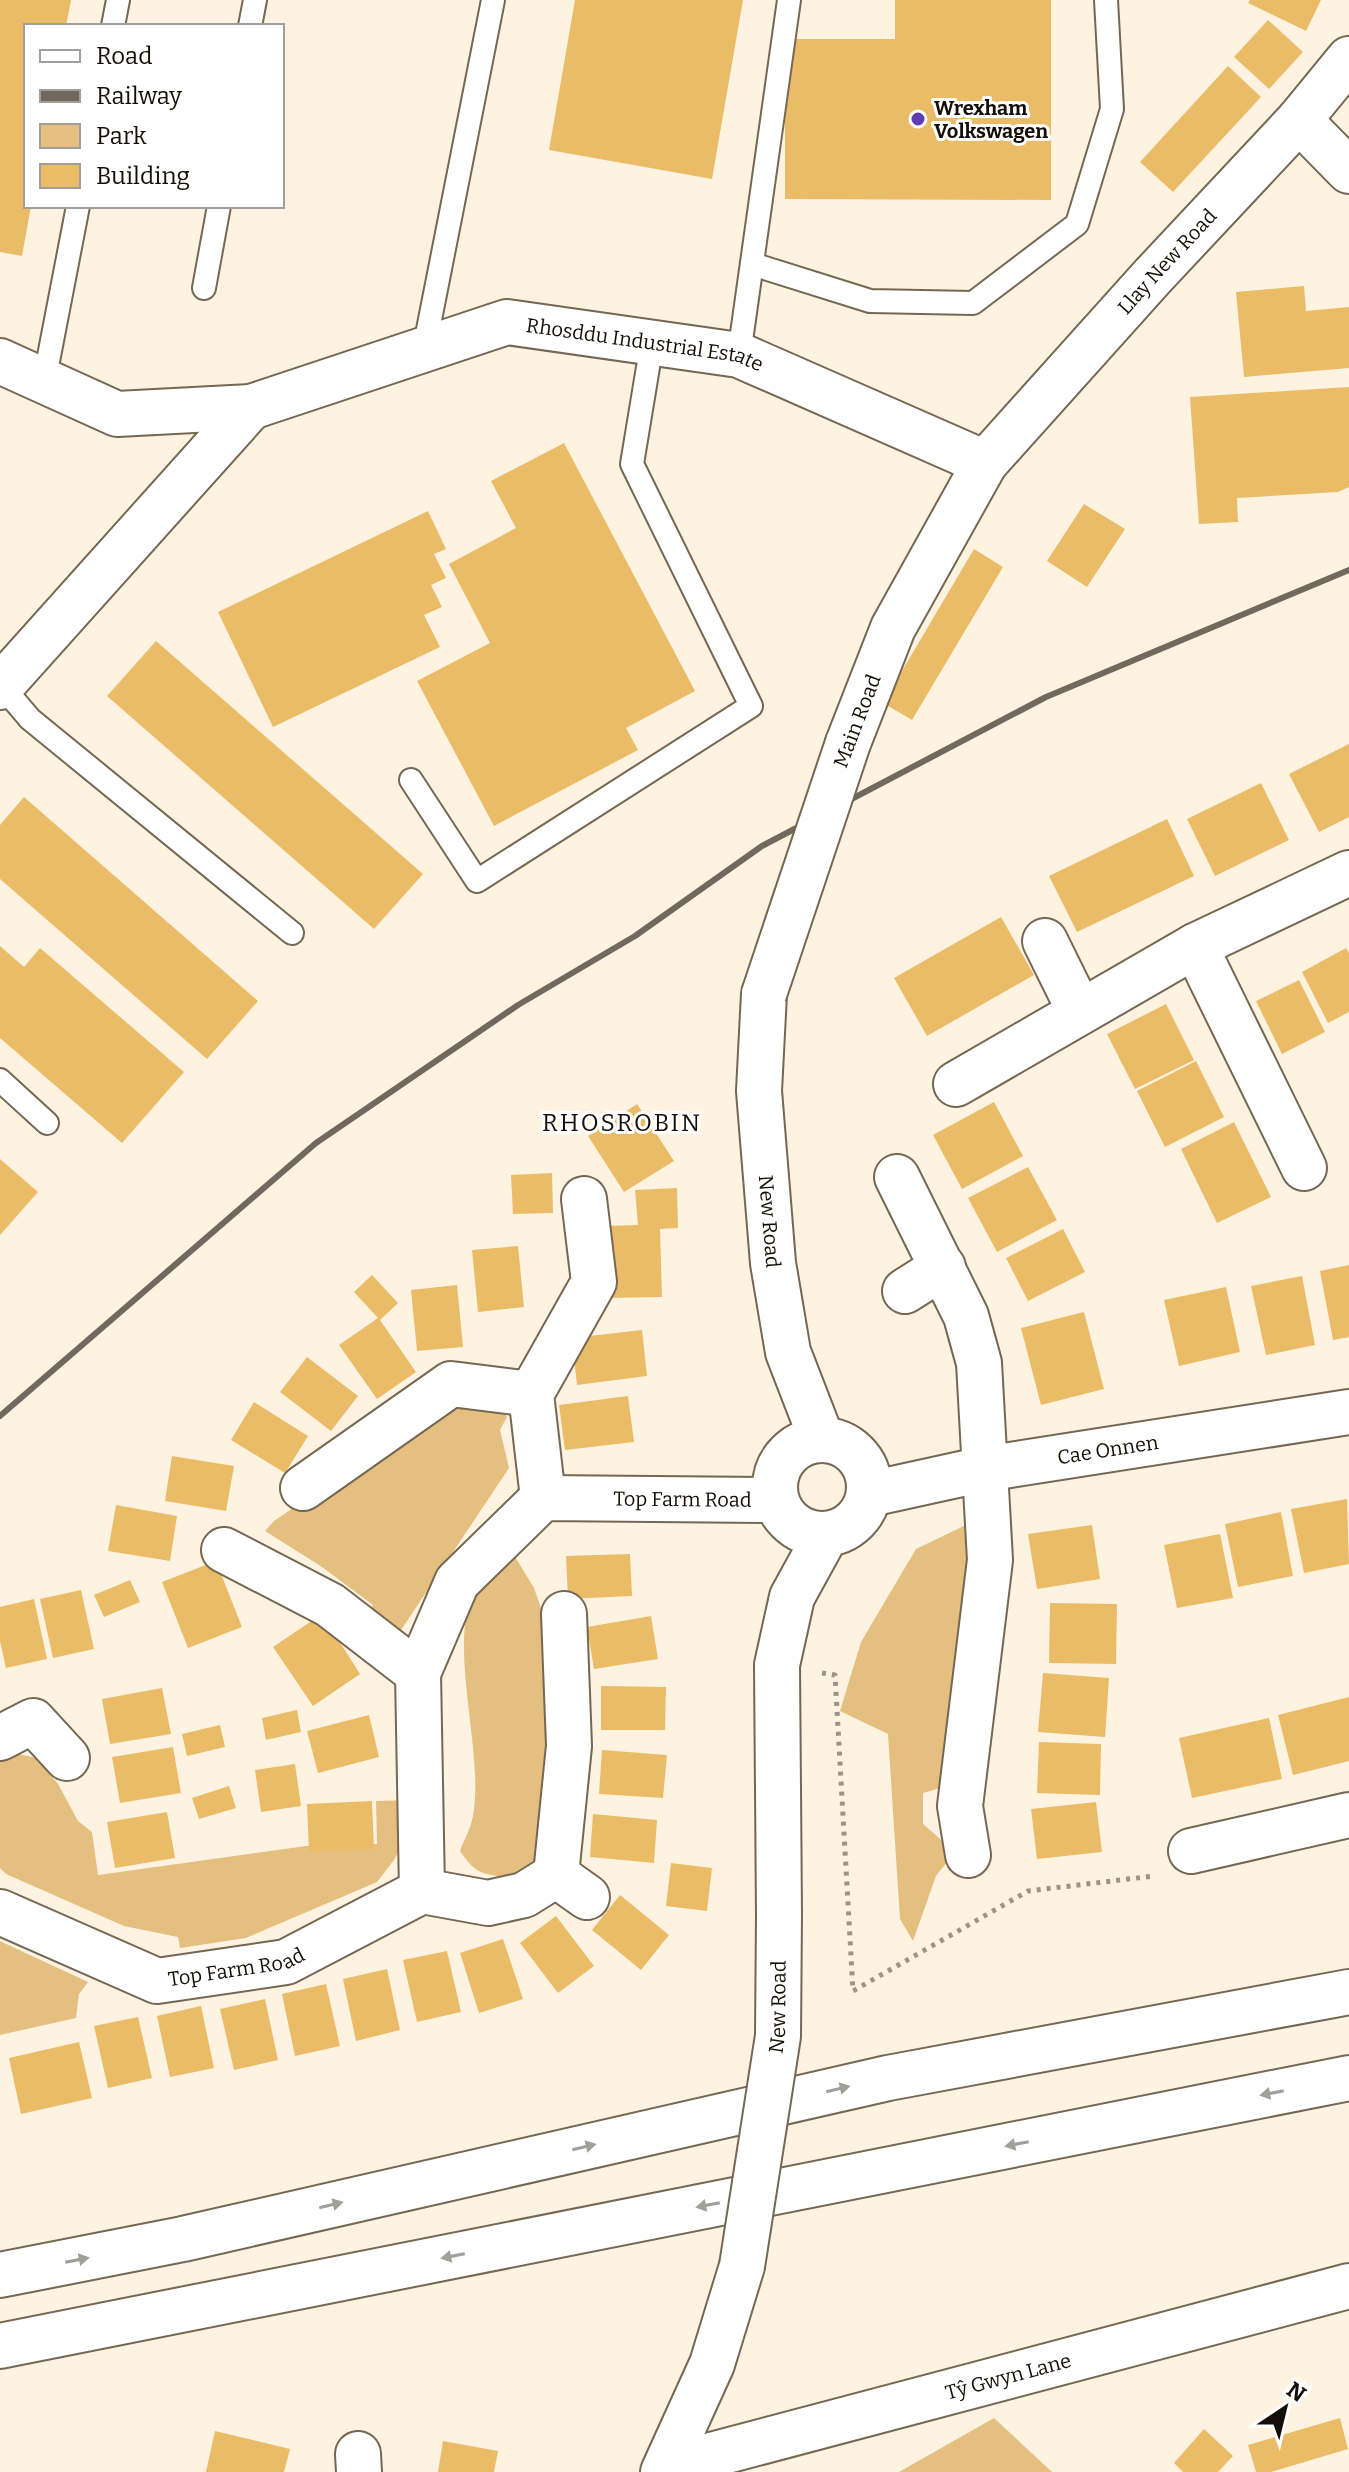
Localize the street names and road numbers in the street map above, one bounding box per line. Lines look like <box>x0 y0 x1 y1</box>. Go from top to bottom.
street label: Llay New Road <box>1113 204 1222 319</box>
street label: Rhosddu Industrial Estate <box>525 313 767 376</box>
street label: Main Road <box>828 671 886 771</box>
street label: New Road <box>754 1174 785 1269</box>
street label: Cae Onnen <box>1056 1430 1160 1469</box>
street label: Top Farm Road <box>613 1487 752 1512</box>
street label: Top Farm Road <box>166 1942 309 1991</box>
street label: New Road <box>763 1960 791 2055</box>
street label: Tŷ Gwyn Lane <box>943 2348 1074 2404</box>

